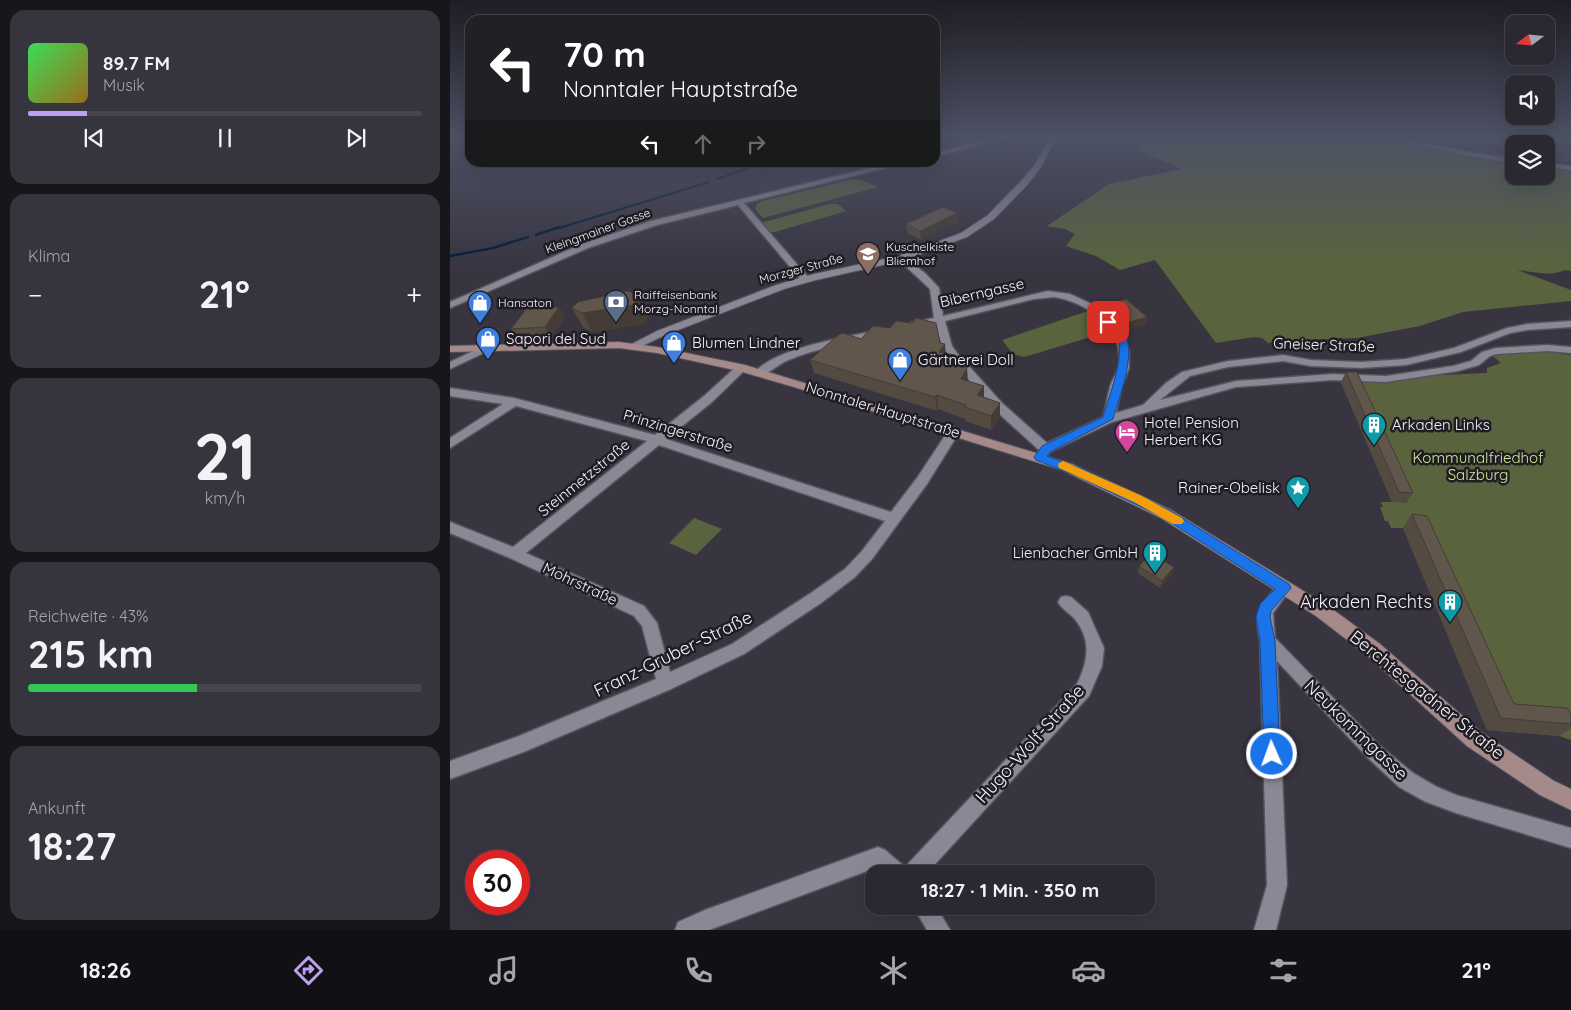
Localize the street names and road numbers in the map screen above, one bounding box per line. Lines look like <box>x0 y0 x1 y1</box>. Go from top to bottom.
street label: Kleingmainer Gasse <box>543 204 653 257</box>
street label: Morzger Straße <box>757 250 845 287</box>
street label: Biberngasse <box>938 274 1026 311</box>
street label: Gneiser Straße <box>1273 333 1375 356</box>
street label: Nonntaler Hauptstraße <box>804 377 963 442</box>
street label: Prinzingerstraße <box>621 405 735 456</box>
street label: Steinmetzstraße <box>534 435 633 520</box>
street label: Mohrstraße <box>540 558 621 609</box>
street label: Franz-Gruber-Straße <box>590 605 756 702</box>
street label: Berchtesgadner Straße <box>1345 625 1509 764</box>
street label: Neukommgasse <box>1300 674 1413 785</box>
street label: Hugo-Wolf-Straße <box>970 679 1089 808</box>

